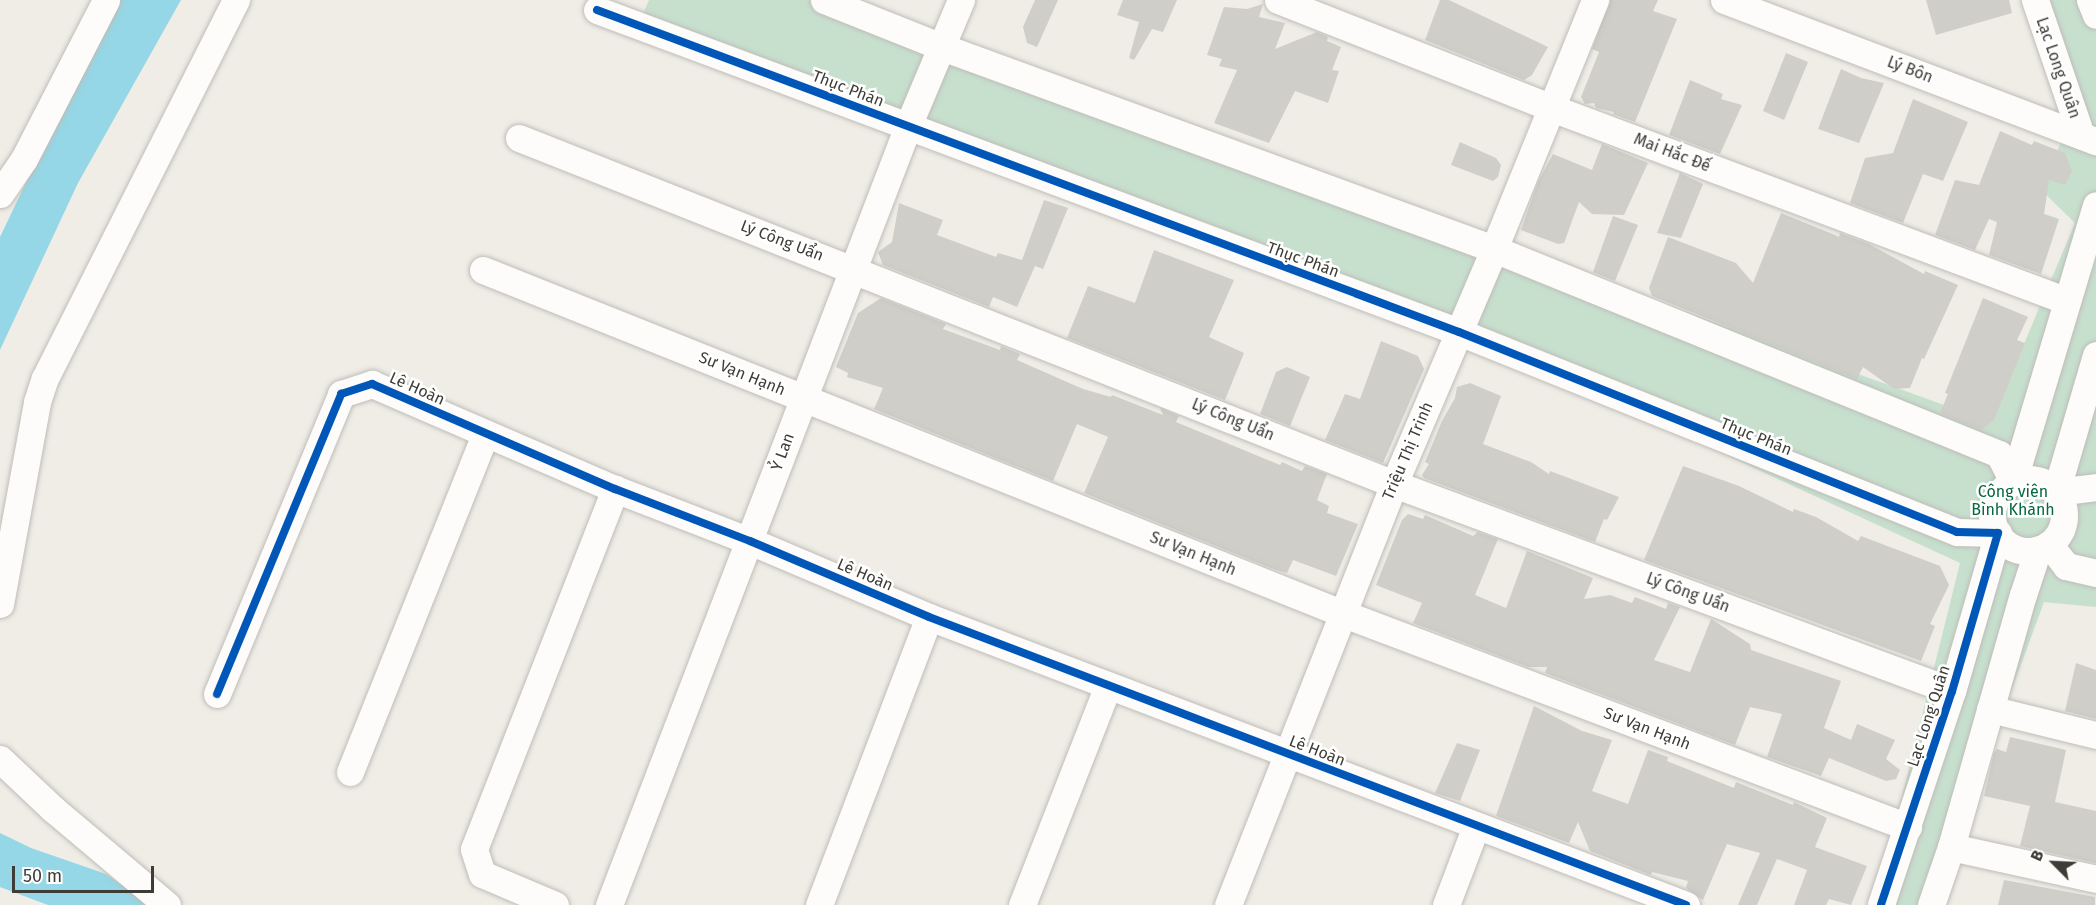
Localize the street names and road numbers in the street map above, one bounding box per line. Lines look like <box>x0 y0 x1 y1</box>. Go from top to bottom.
street label: Lạc Long Quân <box>2032 15 2084 121</box>
street label: Lý Bôn <box>1884 53 1936 87</box>
street label: Thục Phán <box>809 67 887 111</box>
street label: Mai Hắc Đế <box>1631 130 1713 176</box>
street label: Lý Công Uẩn <box>738 216 826 266</box>
street label: Thục Phán <box>1264 238 1342 282</box>
street label: Sư Vạn Hạnh <box>696 348 788 400</box>
street label: Lê Hoàn <box>386 368 448 410</box>
street label: Lý Công Uẩn <box>1189 395 1277 445</box>
street label: Triệu Thị Trinh <box>1379 399 1437 503</box>
street label: Thục Phán <box>1718 414 1794 460</box>
street label: Ỷ Lan <box>767 430 799 474</box>
street label: Sư Vạn Hạnh <box>1147 528 1239 580</box>
street label: Lê Hoàn <box>834 555 896 595</box>
street label: Lý Công Uẩn <box>1644 569 1732 617</box>
street label: Lạc Long Quân <box>1904 663 1954 769</box>
street label: Sư Vạn Hạnh <box>1601 704 1693 754</box>
street label: Lê Hoàn <box>1286 732 1348 770</box>

